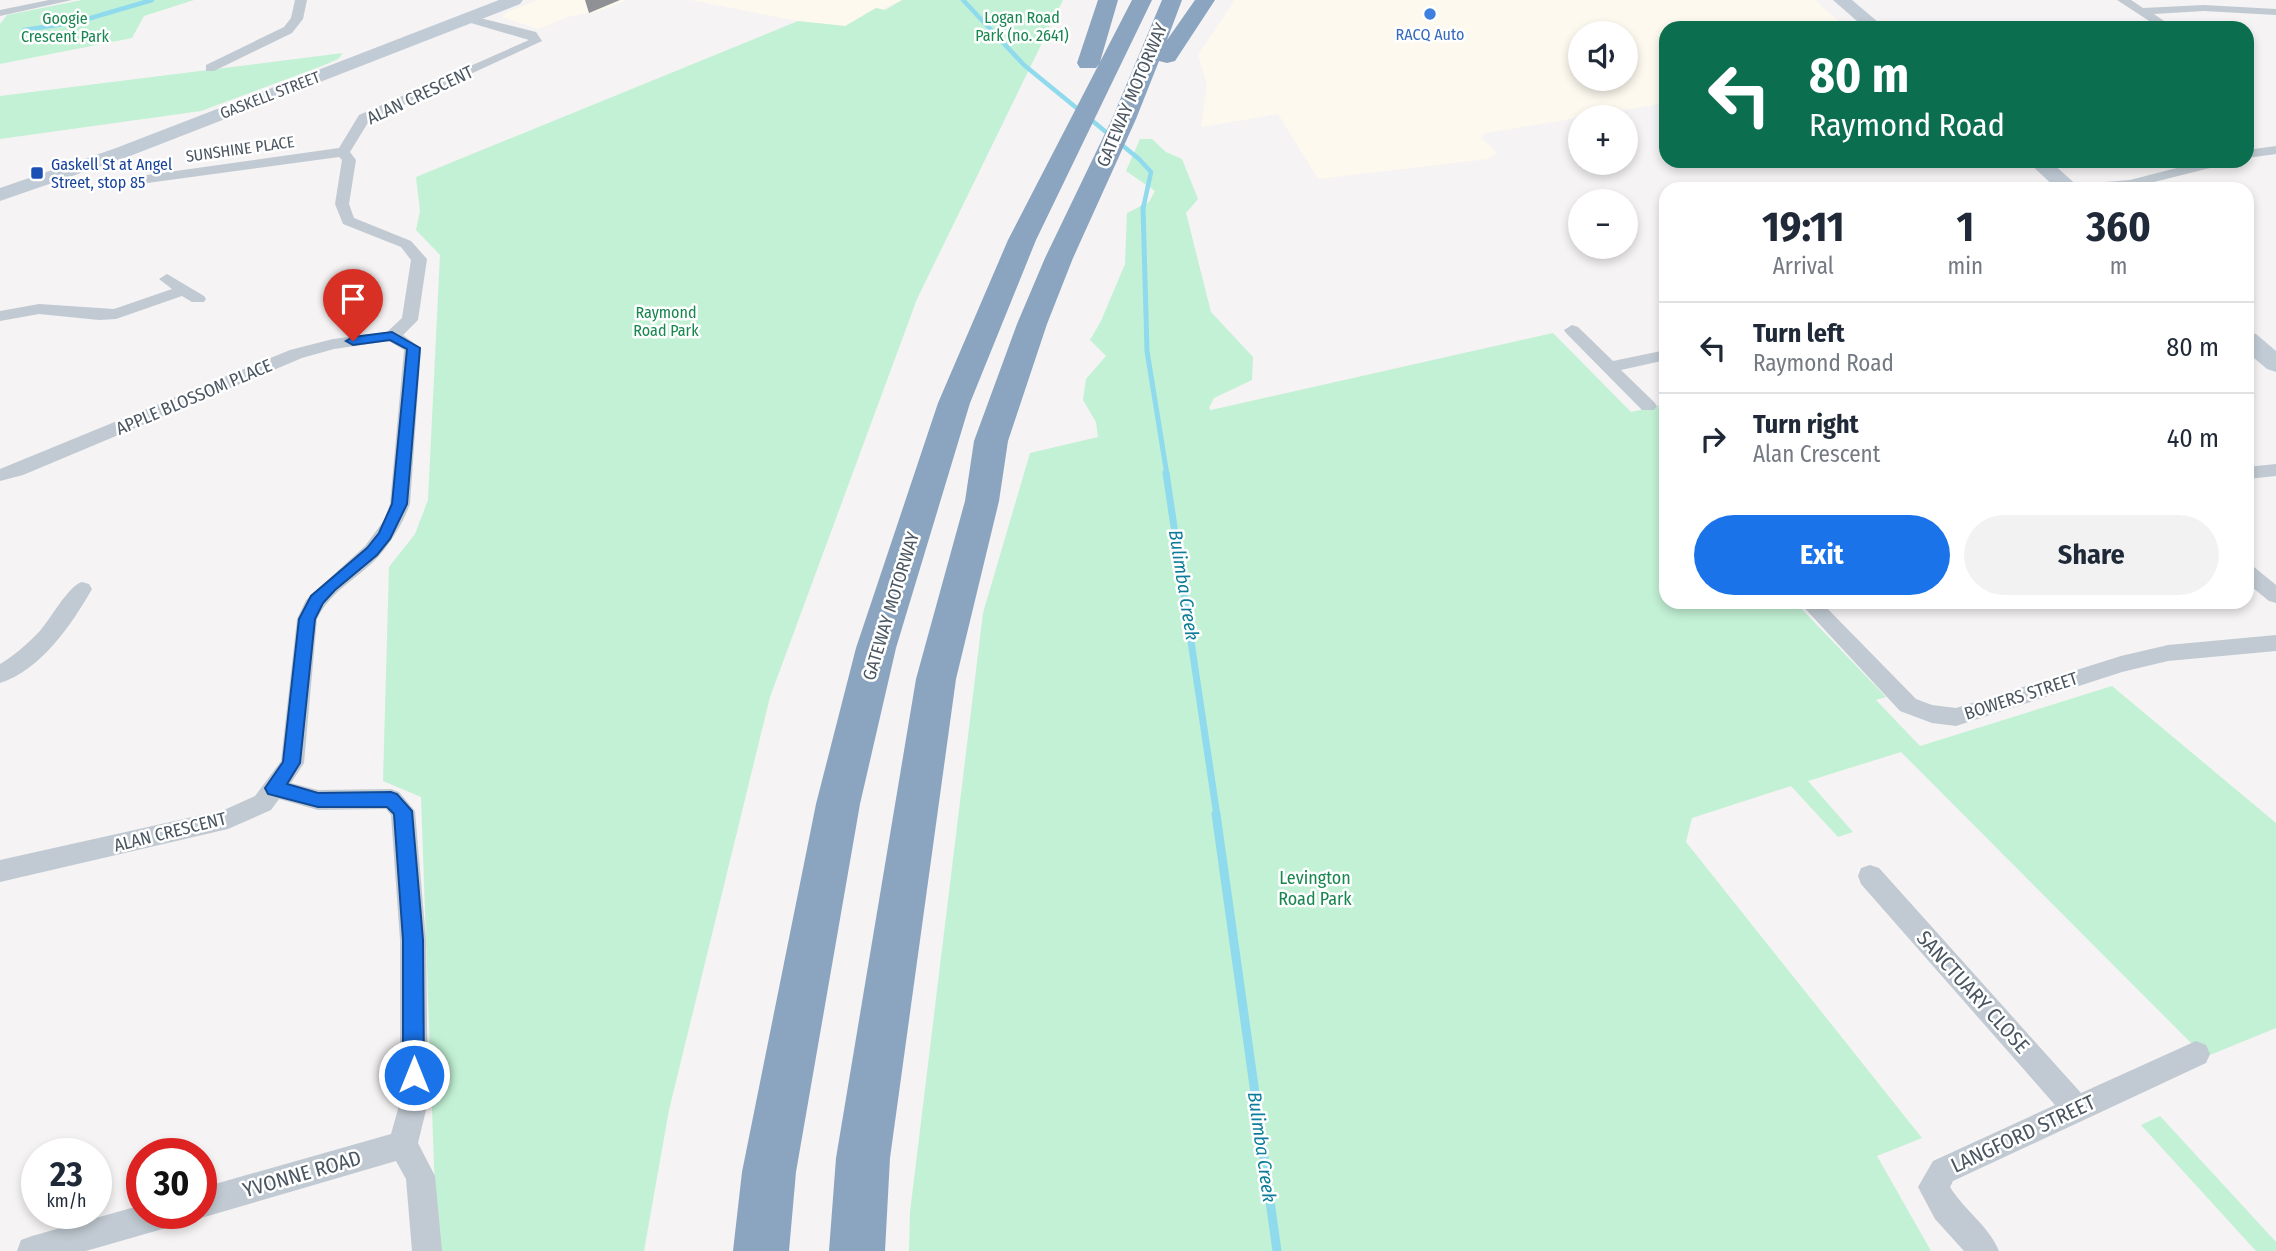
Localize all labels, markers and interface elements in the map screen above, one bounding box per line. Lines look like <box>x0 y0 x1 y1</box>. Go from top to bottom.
marker: RACQ Auto <box>1422 6 1438 22</box>
park label: Logan Road Park (no. 2641) <box>975 8 1069 45</box>
park label: Googie Crescent Park <box>21 9 110 46</box>
street label: GATEWAY MOTORWAY <box>1092 20 1172 170</box>
map controls <box>1568 21 1638 259</box>
button: sound <box>1568 21 1638 91</box>
place label: RACQ Auto <box>1396 25 1464 44</box>
text: 80 m <box>1809 46 1909 105</box>
icon: left <box>1694 49 1785 140</box>
street label: ALAN CRESCENT <box>363 60 477 129</box>
street label: GASKELL STREET <box>217 67 323 123</box>
button: + <box>1568 105 1638 175</box>
text: Raymond Road <box>1809 106 2005 144</box>
street label: SUNSHINE PLACE <box>185 132 295 166</box>
place label: Gaskell St at Angel Street, stop 85 <box>51 155 172 192</box>
marker: Gaskell St at Angel Street, stop 85 <box>29 165 45 181</box>
button: − <box>1568 189 1638 259</box>
text: 19:11 <box>1762 202 1844 252</box>
text: 1 <box>1956 202 1974 252</box>
text: 360 <box>2086 202 2151 252</box>
text: Arrival <box>1773 252 1834 280</box>
text: min <box>1948 252 1983 280</box>
text: m <box>2110 252 2127 280</box>
pin <box>323 269 383 341</box>
icon: arrive <box>334 280 372 318</box>
park label: Raymond Road Park <box>633 303 699 340</box>
text: Turn left <box>1753 318 1845 349</box>
icon: left <box>1694 329 1732 367</box>
text: 80 m <box>2166 332 2219 363</box>
text: Raymond Road <box>1753 349 1894 377</box>
street label: APPLE BLOSSOM PLACE <box>113 354 275 440</box>
text: Turn right <box>1753 409 1859 440</box>
icon: right <box>1694 420 1732 458</box>
text: 40 m <box>2167 423 2219 454</box>
text: Alan Crescent <box>1753 440 1880 468</box>
button: Exit <box>1694 515 1950 595</box>
button: Share <box>1964 515 2219 595</box>
water label: Bulimba Creek <box>1164 528 1204 642</box>
street label: GATEWAY MOTORWAY <box>858 529 924 683</box>
street label: BOWERS STREET <box>1962 667 2081 725</box>
street label: ALAN CRESCENT <box>112 807 229 857</box>
park label: Levington Road Park <box>1278 867 1352 910</box>
street label: SANCTUARY CLOSE <box>1911 925 2035 1059</box>
position arrow <box>377 1038 451 1112</box>
street label: LANGFORD STREET <box>1947 1089 2100 1179</box>
water label: Bulimba Creek <box>1243 1090 1281 1204</box>
speed limit sign: 30 <box>126 1138 217 1229</box>
street label: YVONNE ROAD <box>240 1145 364 1203</box>
text: 23 <box>50 1153 83 1195</box>
text: km/h <box>46 1190 87 1212</box>

